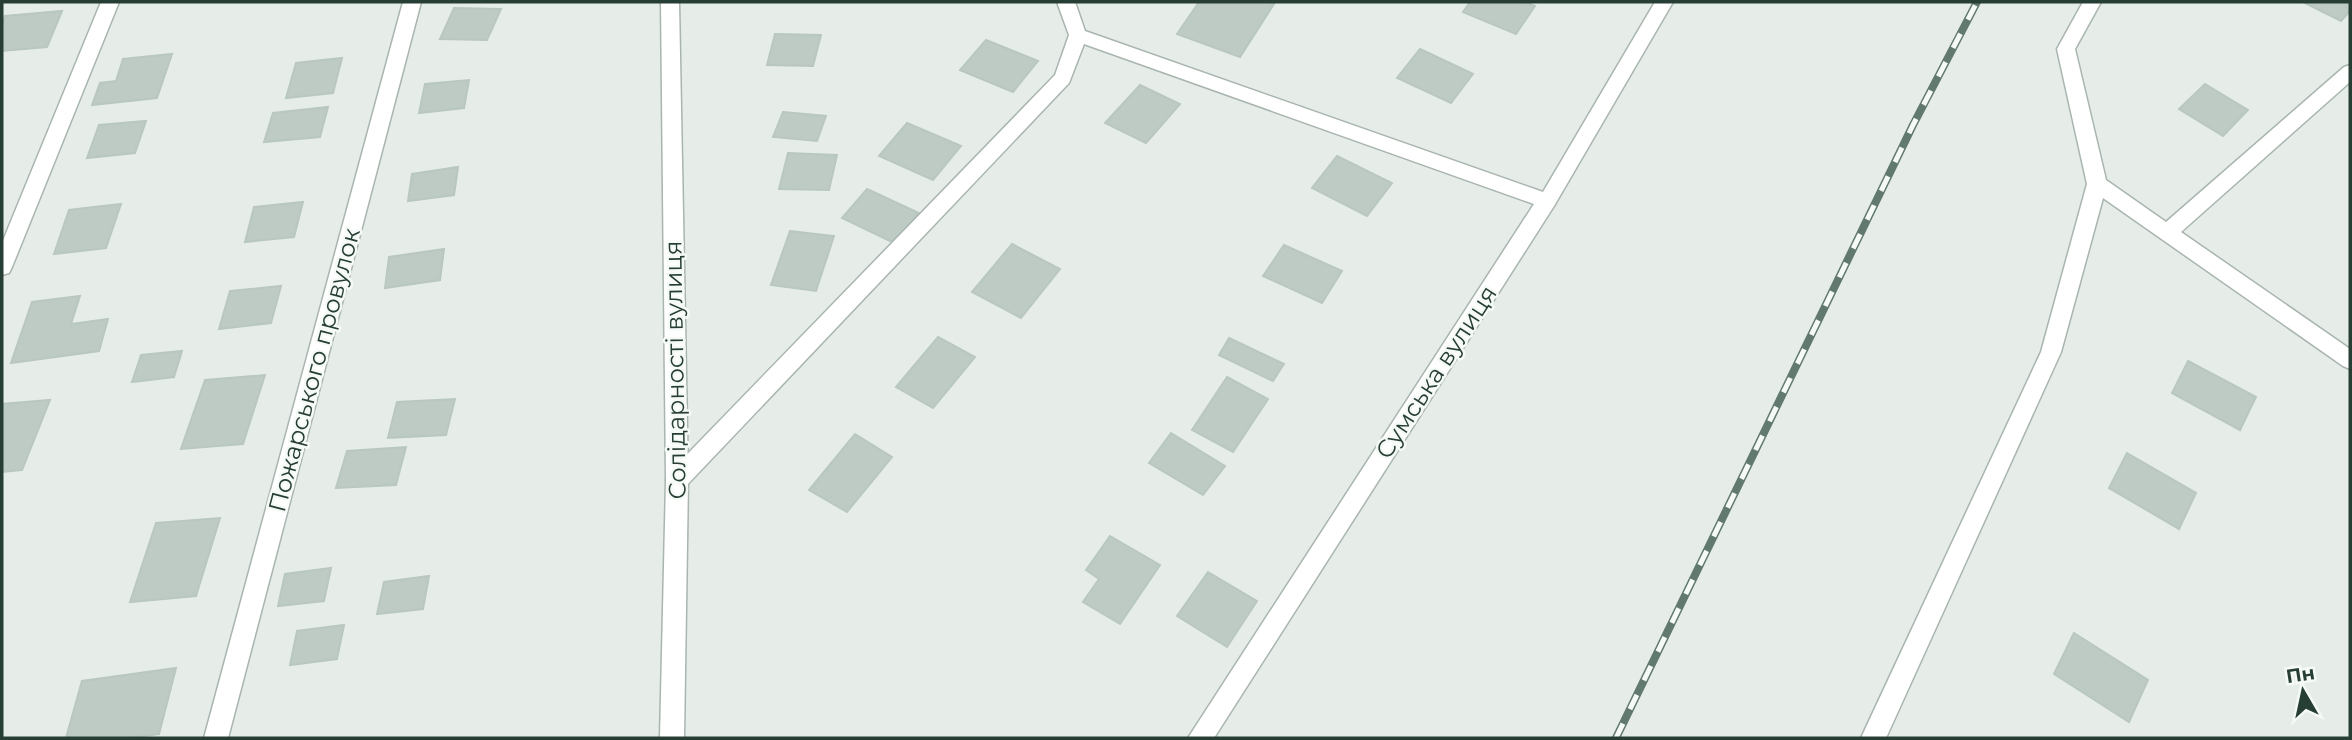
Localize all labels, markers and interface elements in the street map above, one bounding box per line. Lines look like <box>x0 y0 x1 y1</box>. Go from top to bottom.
street label: Пожарського провулок <box>262 225 366 515</box>
street label: Солідарності вулиця <box>658 240 692 500</box>
street label: Сумська вулиця <box>1369 280 1503 464</box>
north arrow <box>2268 656 2338 726</box>
text: Пн <box>2284 661 2316 688</box>

